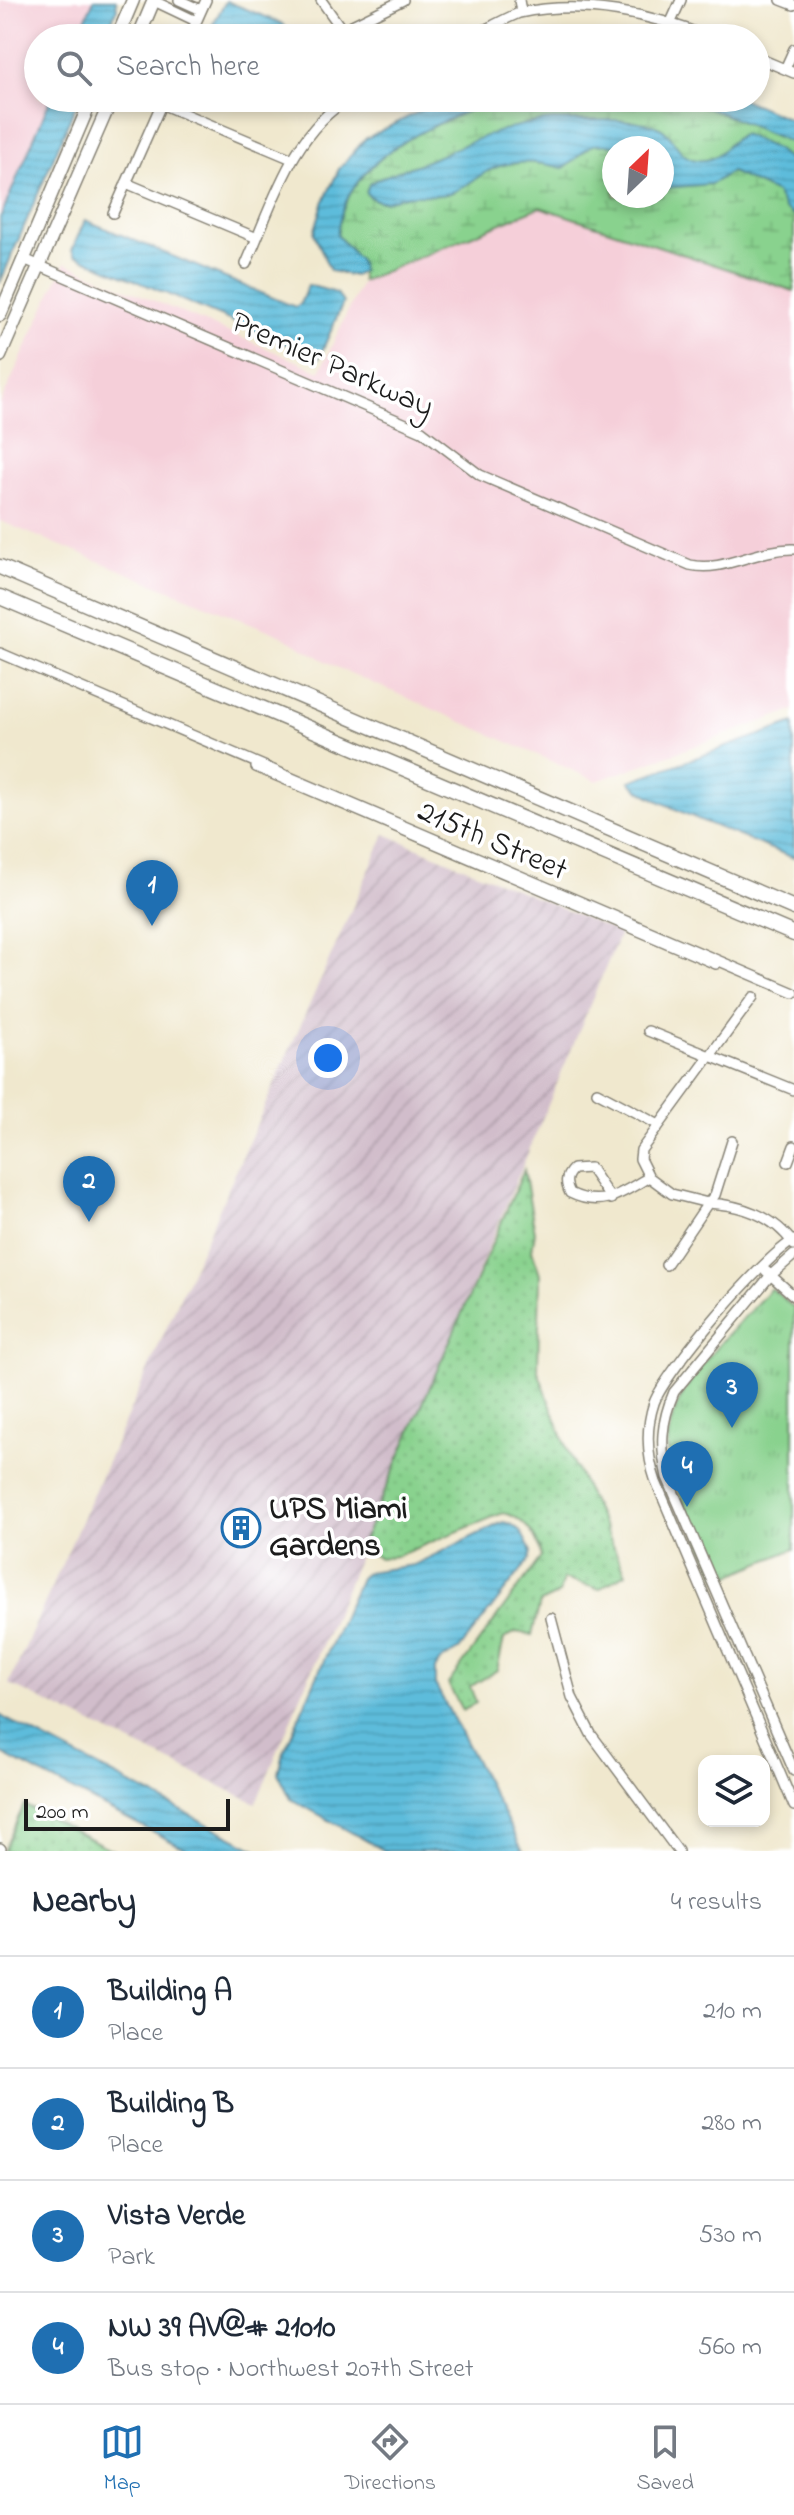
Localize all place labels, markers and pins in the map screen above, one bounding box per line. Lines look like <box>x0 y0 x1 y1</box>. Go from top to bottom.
pin: 1 <box>126 860 178 926</box>
pin: 2 <box>63 1156 115 1222</box>
pin: 3 <box>706 1362 758 1428</box>
pin: 4 <box>661 1441 713 1507</box>
place label: UPS Miami Gardens <box>269 1487 407 1571</box>
building icon: UPS Miami Gardens <box>220 1507 262 1549</box>

